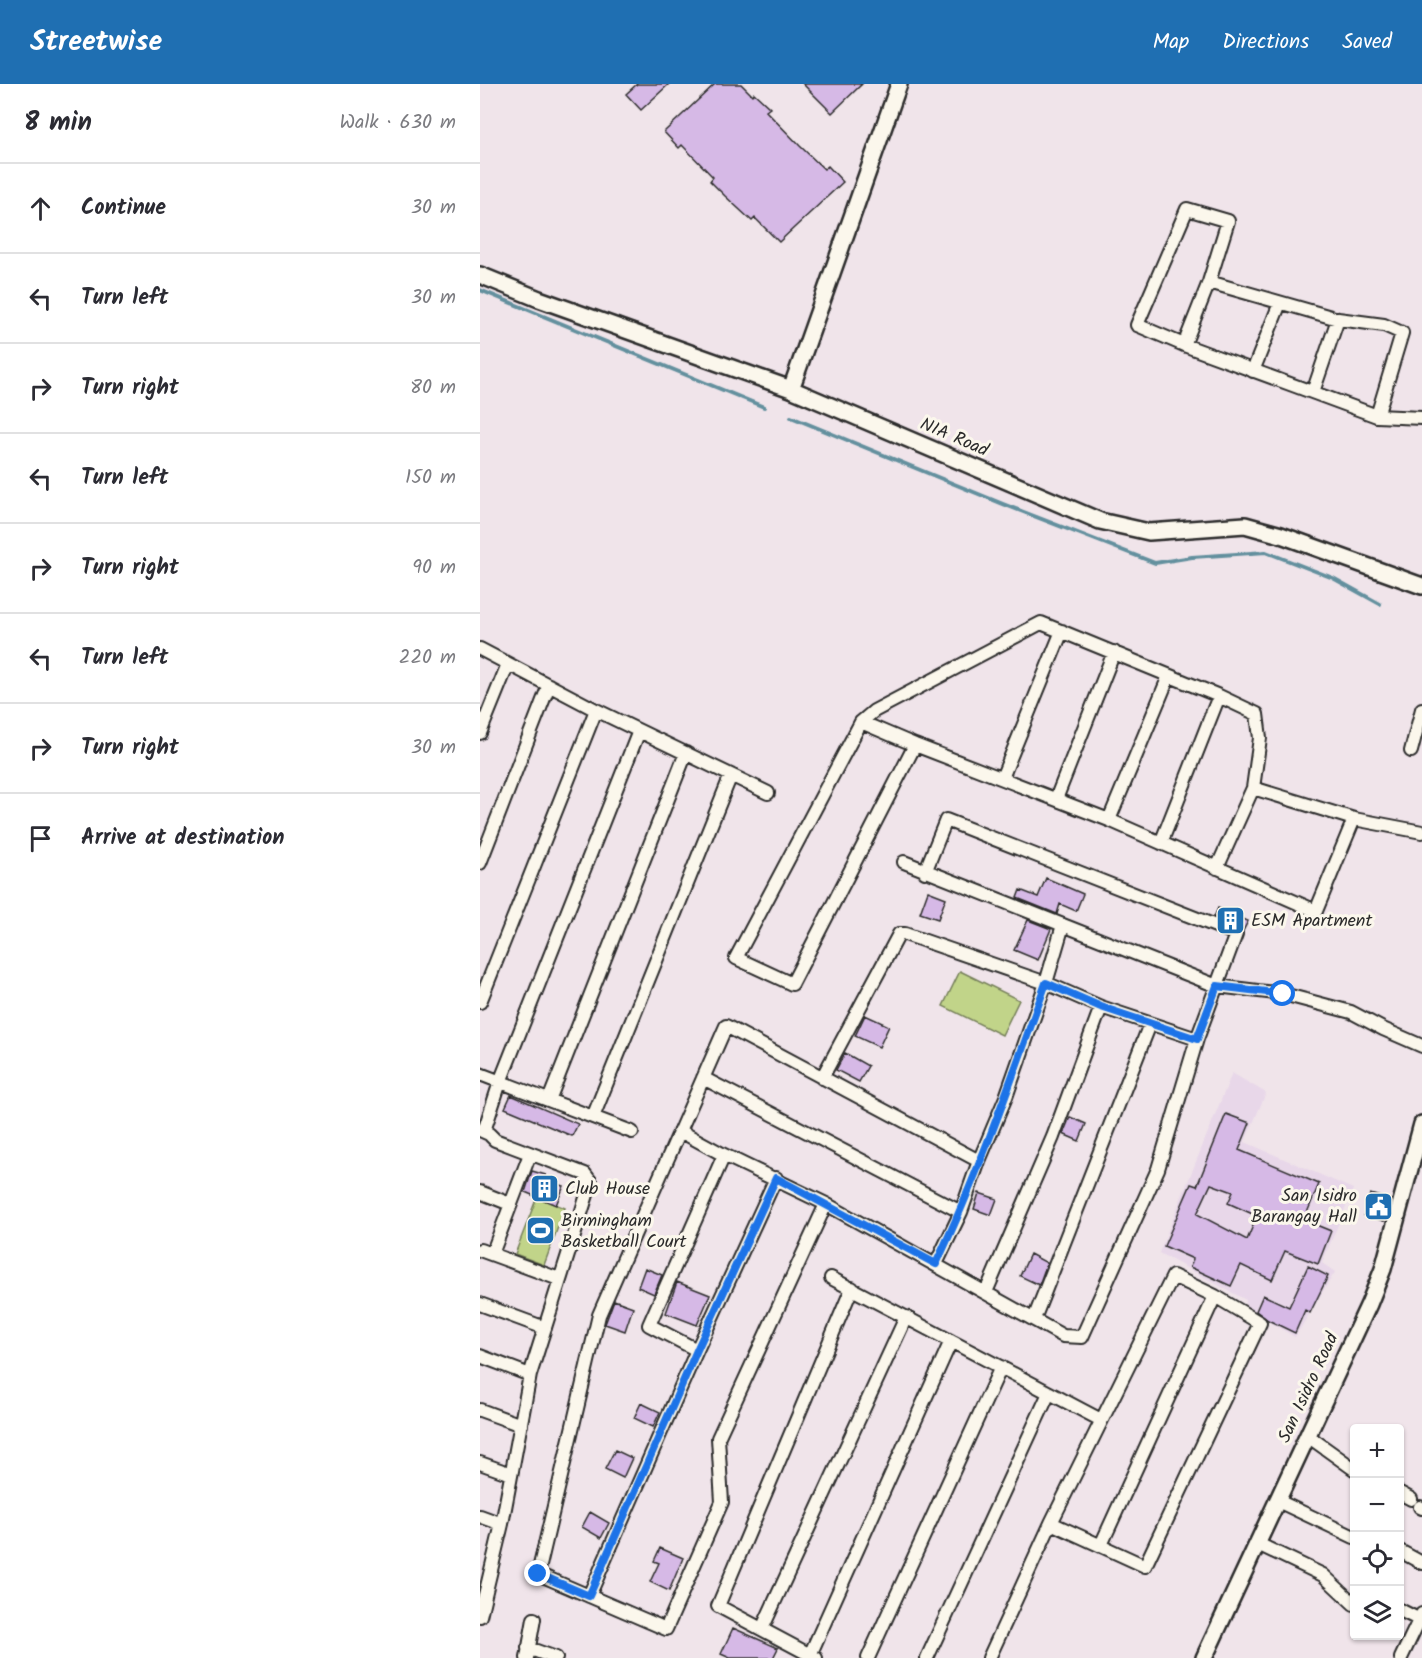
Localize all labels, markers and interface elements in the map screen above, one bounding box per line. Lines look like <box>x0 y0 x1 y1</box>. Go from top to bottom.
text: Streetwise <box>30 20 162 65</box>
text: Map <box>1153 26 1189 59</box>
text: Directions <box>1222 26 1309 59</box>
text: Saved <box>1342 26 1392 59</box>
text: 8 min <box>24 102 92 144</box>
text: Walk · 630 m <box>339 107 456 139</box>
text: Continue <box>81 191 166 226</box>
icon: ahead <box>24 192 57 225</box>
text: 30 m <box>411 192 456 224</box>
text: Turn left <box>81 281 168 316</box>
icon: left <box>24 282 57 315</box>
text: 30 m <box>411 282 456 314</box>
text: Turn right <box>81 371 179 406</box>
icon: right <box>24 372 57 405</box>
text: 80 m <box>410 372 456 404</box>
street label: NIA Road <box>915 411 994 466</box>
text: Turn left <box>81 461 168 496</box>
icon: left <box>24 462 57 495</box>
text: 150 m <box>405 462 456 494</box>
text: Turn right <box>81 551 179 586</box>
icon: right <box>24 552 57 585</box>
text: 90 m <box>412 552 456 584</box>
text: Turn left <box>81 641 168 676</box>
icon: left <box>24 642 57 675</box>
text: 220 m <box>399 642 456 674</box>
text: Turn right <box>81 731 179 766</box>
icon: right <box>24 732 57 765</box>
text: 30 m <box>411 732 456 764</box>
text: Arrive at destination <box>81 821 284 856</box>
icon: arrive <box>24 822 57 855</box>
building icon: ESM Apartment <box>1214 905 1246 937</box>
place label: ESM Apartment <box>1251 907 1373 936</box>
route start <box>1269 980 1295 1006</box>
building icon: Club House <box>528 1173 560 1205</box>
place label: Club House <box>565 1175 650 1204</box>
place label: San Isidro Barangay Hall <box>1251 1182 1358 1232</box>
public building icon: San Isidro Barangay Hall <box>1362 1190 1394 1222</box>
place label: Birmingham Basketball Court <box>561 1207 688 1257</box>
sports icon: Birmingham Basketball Court <box>524 1215 556 1247</box>
street label: San Isidro Road <box>1271 1327 1348 1448</box>
map controls <box>1350 1424 1404 1640</box>
button: + <box>1350 1424 1404 1478</box>
button: − <box>1350 1478 1404 1532</box>
button: locate <box>1350 1532 1404 1586</box>
route end <box>524 1560 550 1586</box>
button: layers <box>1350 1586 1404 1640</box>

